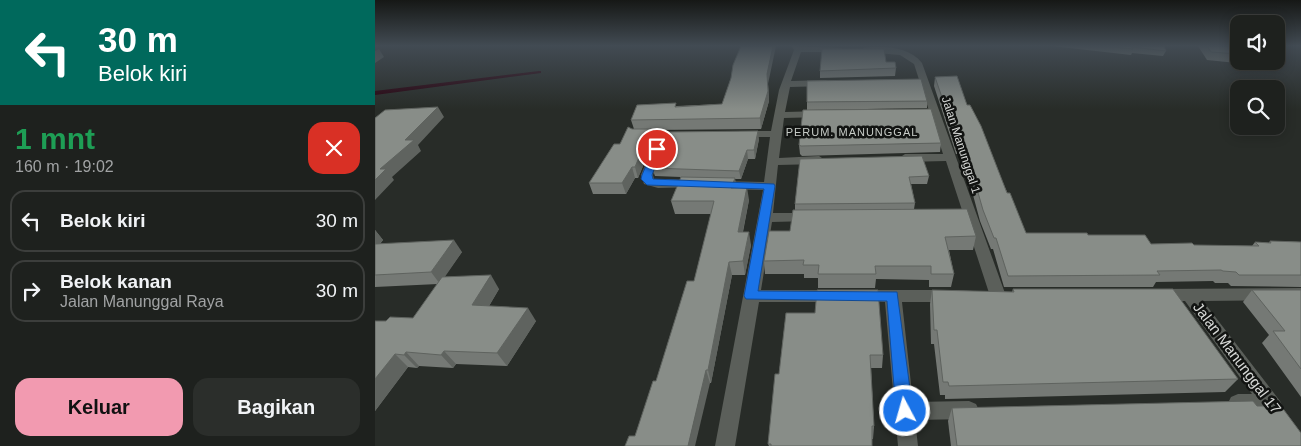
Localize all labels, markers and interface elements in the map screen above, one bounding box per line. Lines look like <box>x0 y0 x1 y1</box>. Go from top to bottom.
map controls <box>1230 15 1285 135</box>
button: sound <box>1230 15 1285 70</box>
icon: left <box>15 20 80 85</box>
text: 30 m <box>98 20 178 59</box>
text: Belok kiri <box>98 61 187 86</box>
button: search <box>1230 80 1285 135</box>
street label: Jalan Manunggal 1 <box>939 95 983 196</box>
text: 1 mnt <box>15 122 95 155</box>
button: close <box>308 122 360 174</box>
district label: PERUM. MANUNGGAL <box>786 126 918 138</box>
pin <box>636 128 678 170</box>
icon: arrive <box>643 135 671 163</box>
text: 160 m · 19:02 <box>15 158 114 175</box>
icon: left <box>17 207 45 235</box>
text: Belok kiri <box>60 210 146 231</box>
text: 30 m <box>316 210 358 231</box>
text: Belok kanan <box>60 271 172 292</box>
icon: right <box>17 277 45 305</box>
text: 30 m <box>316 280 358 301</box>
text: Jalan Manunggal Raya <box>60 293 224 310</box>
street label: Jalan Manunggal 17 <box>1190 299 1285 417</box>
button: Keluar <box>15 378 183 436</box>
button: Bagikan <box>193 378 360 436</box>
position arrow <box>878 384 930 436</box>

